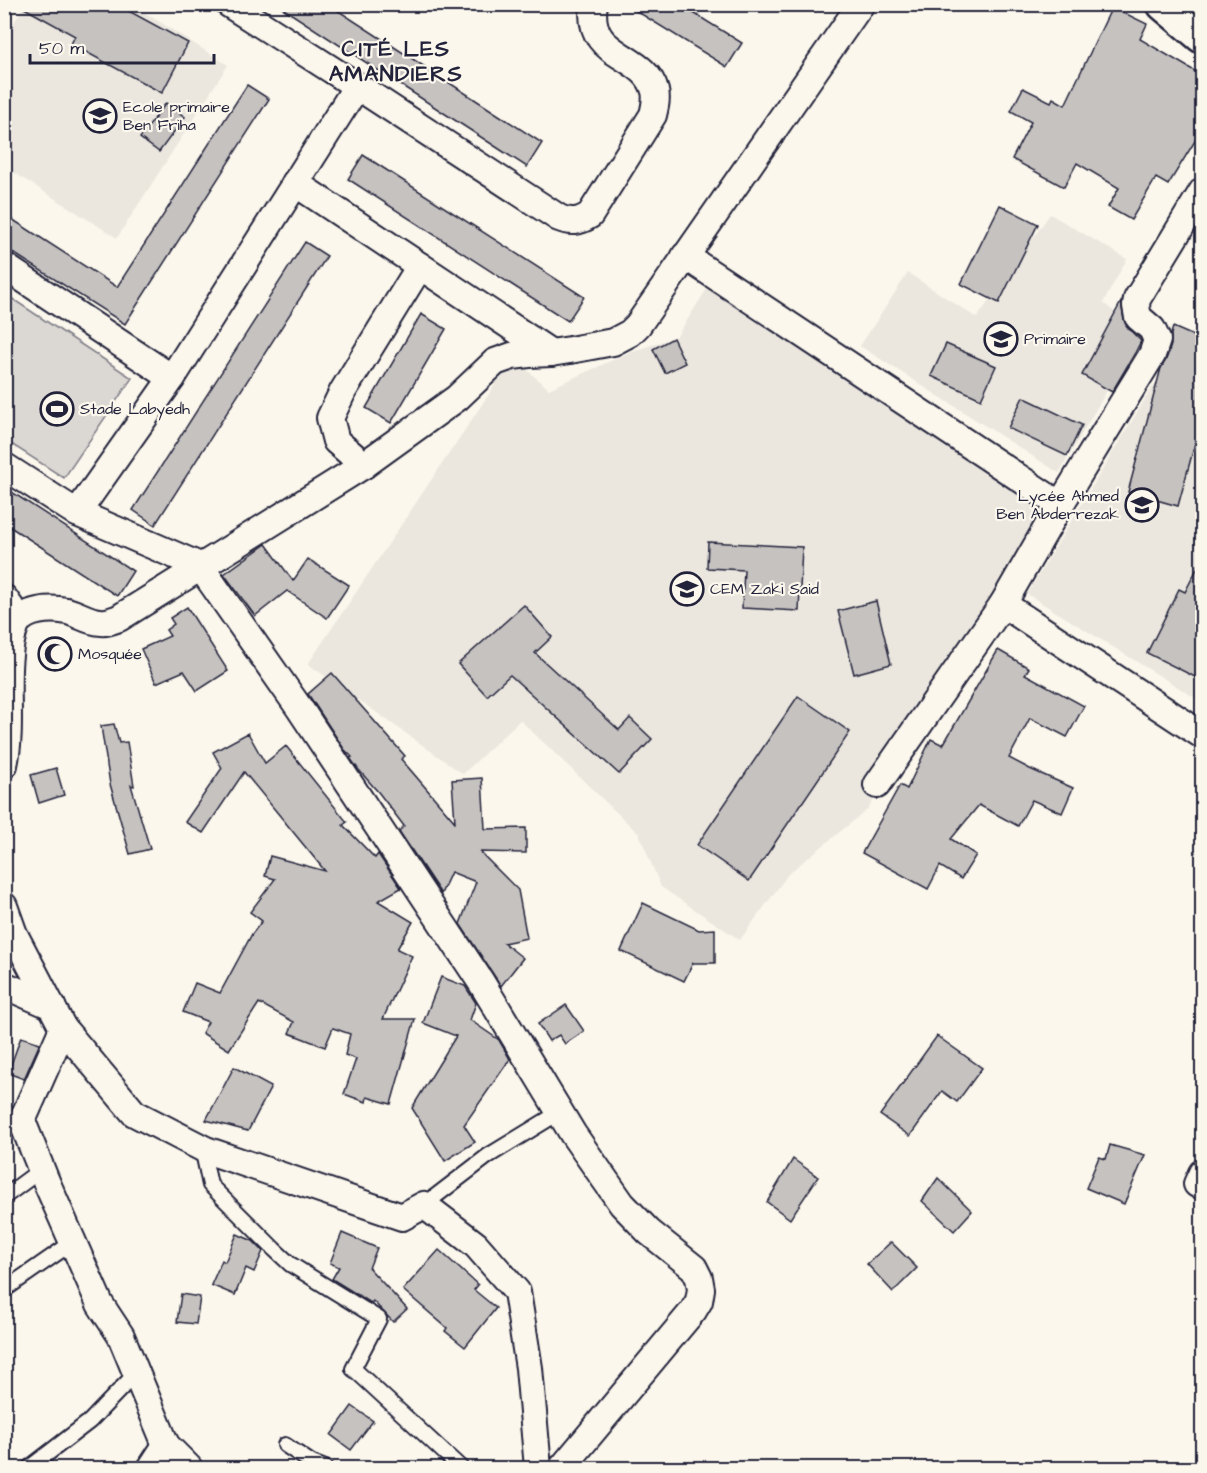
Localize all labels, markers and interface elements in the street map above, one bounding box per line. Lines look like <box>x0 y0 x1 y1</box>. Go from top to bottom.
scale bar <box>30 27 214 65</box>
district label: CITÉ LES AMANDIERS <box>329 34 463 90</box>
text: 50 m <box>39 36 84 61</box>
place label: Ecole primaire Ben Friha <box>123 96 230 136</box>
school or university icon: Ecole primaire Ben Friha <box>82 98 118 134</box>
school or university icon: Primaire <box>983 321 1019 357</box>
place label: Primaire <box>1024 328 1086 350</box>
sports icon: Stade Labyedh <box>39 391 75 427</box>
place label: Stade Labyedh <box>80 398 190 421</box>
place label: Lycée Ahmed Ben Abderrezak <box>996 485 1119 525</box>
school or university icon: Lycée Ahmed Ben Abderrezak <box>1124 487 1160 523</box>
school or university icon: CEM Zaki Said <box>669 571 705 607</box>
place label: CEM Zaki Said <box>710 578 819 600</box>
mosque icon: Mosquée <box>37 636 73 672</box>
place label: Mosquée <box>78 643 142 665</box>

